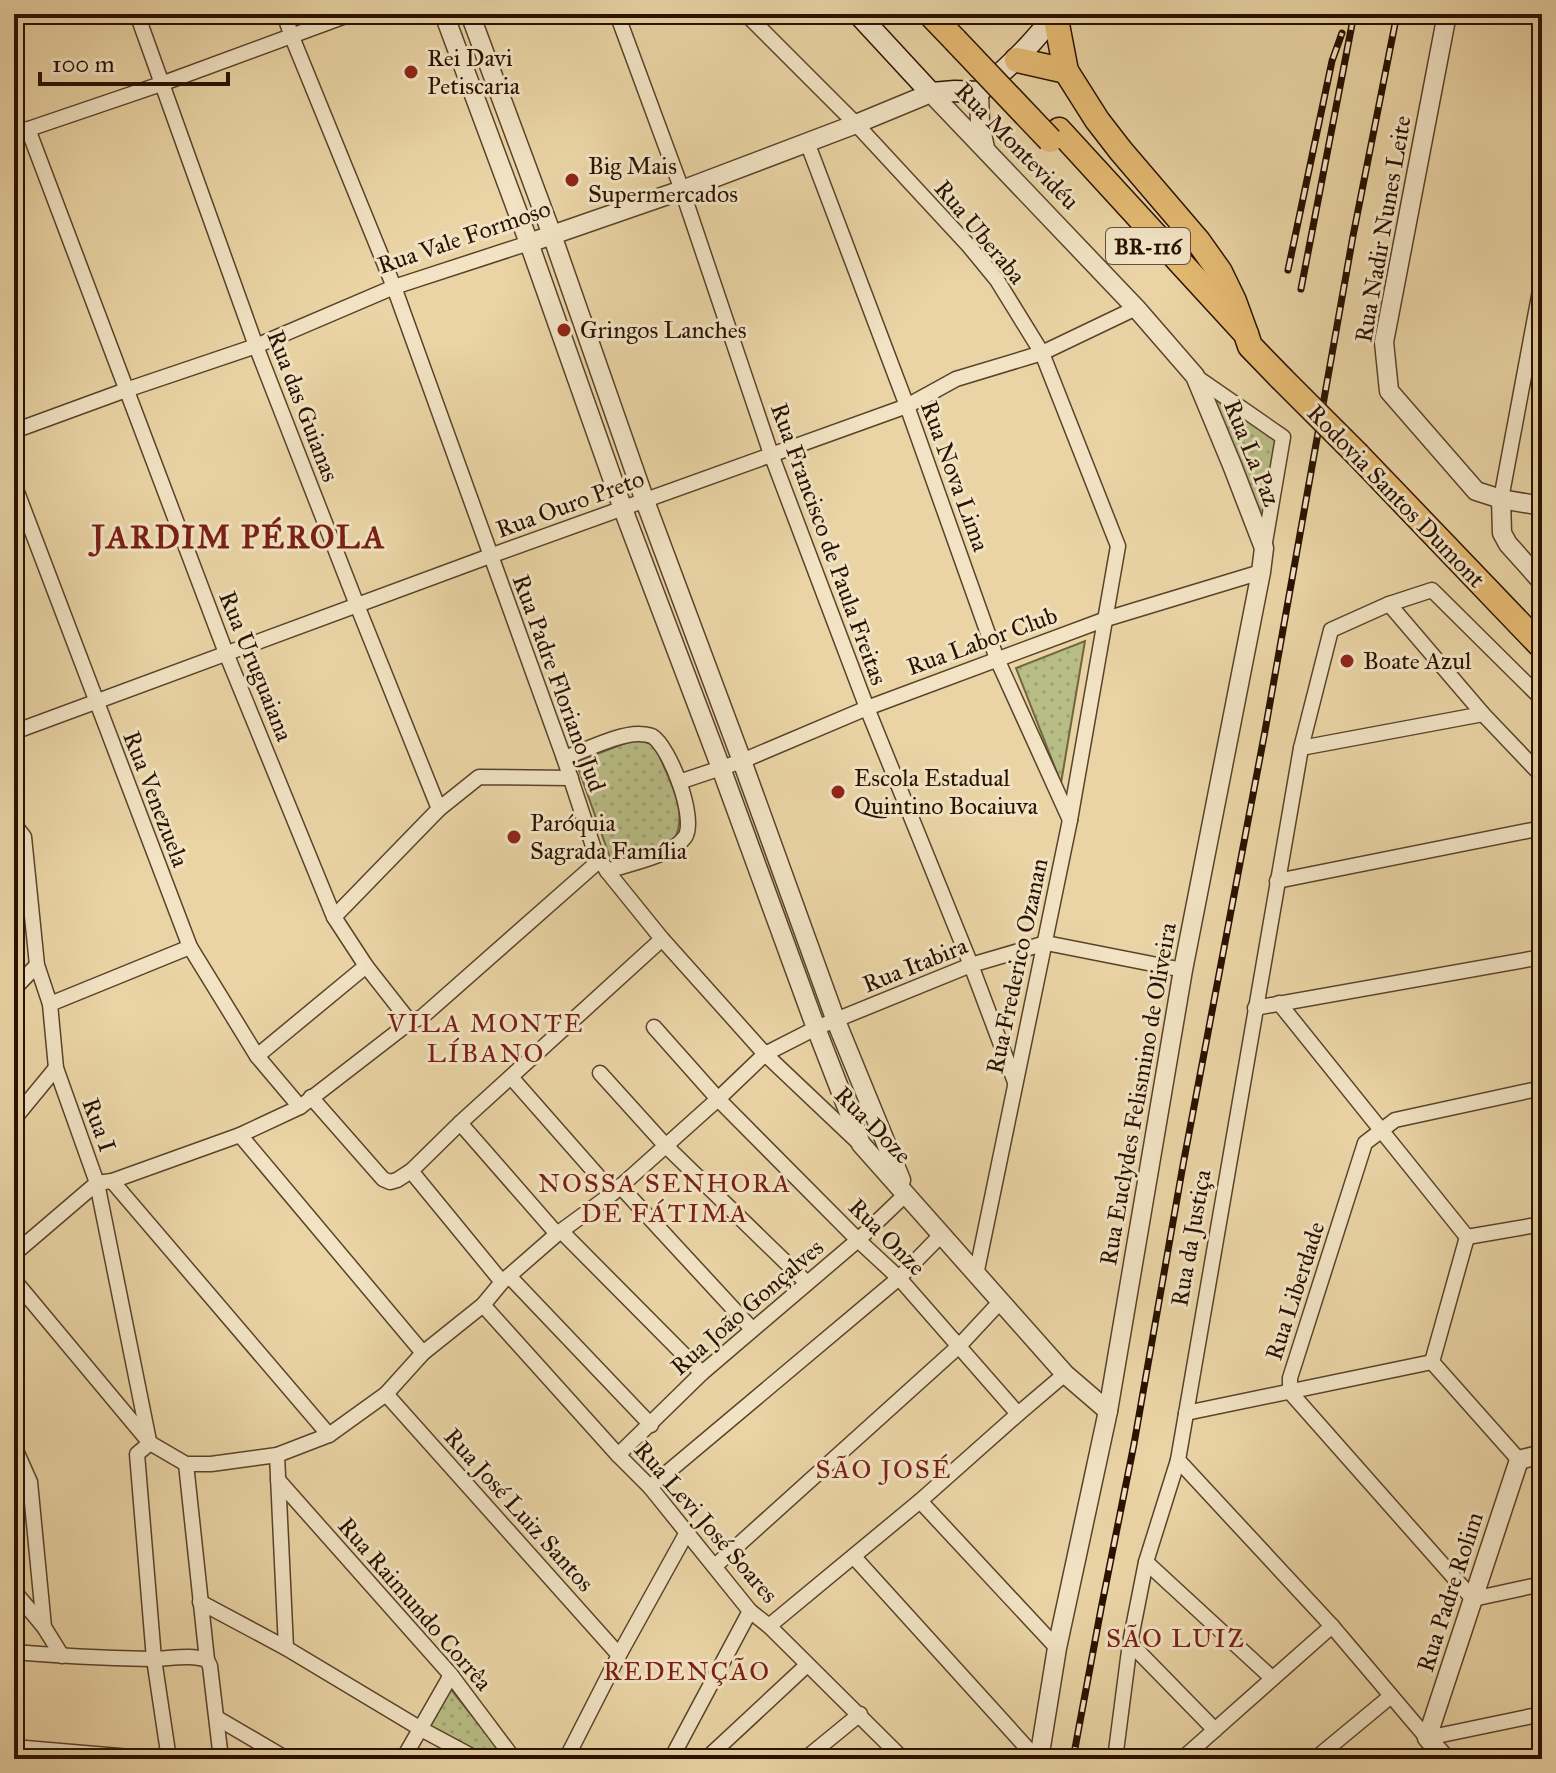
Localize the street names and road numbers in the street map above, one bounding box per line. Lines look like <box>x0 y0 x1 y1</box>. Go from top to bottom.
street label: Rua Montevidéu <box>949 76 1085 216</box>
street label: Rua Nadir Nunes Leite <box>1348 113 1418 345</box>
street label: Rua Uberaba <box>928 174 1033 291</box>
street label: Rua Vale Formoso <box>374 193 554 281</box>
road number: BR-116 <box>1106 228 1190 264</box>
street label: Rua das Guianas <box>260 326 346 486</box>
street label: Rua La Paz <box>1217 395 1287 511</box>
street label: Rua Nova Lima <box>914 397 996 556</box>
street label: Rodovia Santos Dumont <box>1301 398 1492 594</box>
street label: Rua Francisco de Paula Freitas <box>764 399 894 689</box>
street label: Rua Ouro Preto <box>492 463 648 545</box>
street label: Rua Padre Floriano Jud <box>506 570 612 796</box>
street label: Rua Uruguaiana <box>212 587 300 746</box>
street label: Rua Labor Club <box>903 600 1061 682</box>
street label: Rua Venezuela <box>116 727 196 872</box>
street label: Rua Frederico Ozanan <box>980 856 1054 1076</box>
street label: Rua Euclydes Felismino de Oliveira <box>1093 919 1183 1268</box>
street label: Rua Itabira <box>858 930 973 1000</box>
street label: Rua Doze <box>828 1080 918 1170</box>
street label: Rua I <box>75 1094 123 1156</box>
street label: Rua da Justiça <box>1164 1167 1218 1309</box>
street label: Rua Onze <box>842 1192 932 1282</box>
street label: Rua Liberdade <box>1259 1218 1331 1364</box>
street label: Rua João Gonçalves <box>664 1232 830 1382</box>
street label: Rua José Luiz Santos <box>438 1422 600 1598</box>
street label: Rua Levi José Soares <box>627 1435 785 1609</box>
street label: Rua Padre Rolim <box>1410 1508 1490 1676</box>
street label: Rua Raimundo Corrêa <box>331 1511 499 1698</box>

